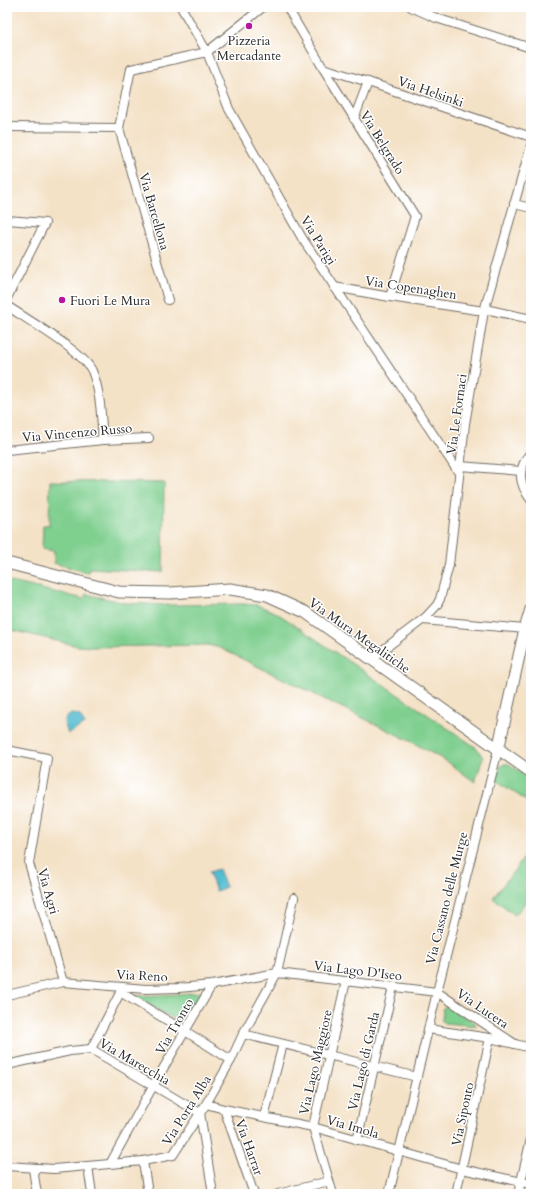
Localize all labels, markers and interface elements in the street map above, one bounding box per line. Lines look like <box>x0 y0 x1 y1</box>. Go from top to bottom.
marker: Pizzeria Mercadante <box>244 21 254 31</box>
place label: Pizzeria Mercadante <box>217 32 281 65</box>
street label: Via Helsinki <box>395 72 466 112</box>
street label: Via Belgrado <box>355 107 409 178</box>
street label: Via Barcellona <box>134 170 174 253</box>
street label: Via Parigi <box>296 212 341 269</box>
street label: Via Copenaghen <box>364 272 459 304</box>
place label: Fuori Le Mura <box>70 292 151 310</box>
marker: Fuori Le Mura <box>57 295 67 305</box>
street label: Via Le Fornaci <box>442 372 472 456</box>
street label: Via Vincenzo Russo <box>21 419 133 447</box>
street label: Via Mura Megalitiche <box>305 594 414 678</box>
street label: Via Cassano delle Murge <box>422 830 472 967</box>
street label: Via Agri <box>33 866 63 917</box>
street label: Via Lago D'Iseo <box>313 957 403 985</box>
street label: Via Reno <box>116 966 168 986</box>
street label: Via Lucera <box>453 985 512 1033</box>
street label: Via Tronto <box>152 995 198 1058</box>
street label: Via Lago Maggiore <box>295 1008 337 1117</box>
street label: Via Lago di Garda <box>344 1010 384 1112</box>
street label: Via Marecchia <box>96 1034 174 1090</box>
street label: Via Porta Alba <box>158 1071 216 1149</box>
street label: Via Siponto <box>447 1081 479 1148</box>
street label: Via Imola <box>324 1111 381 1143</box>
street label: Via Harrar <box>231 1117 268 1178</box>

